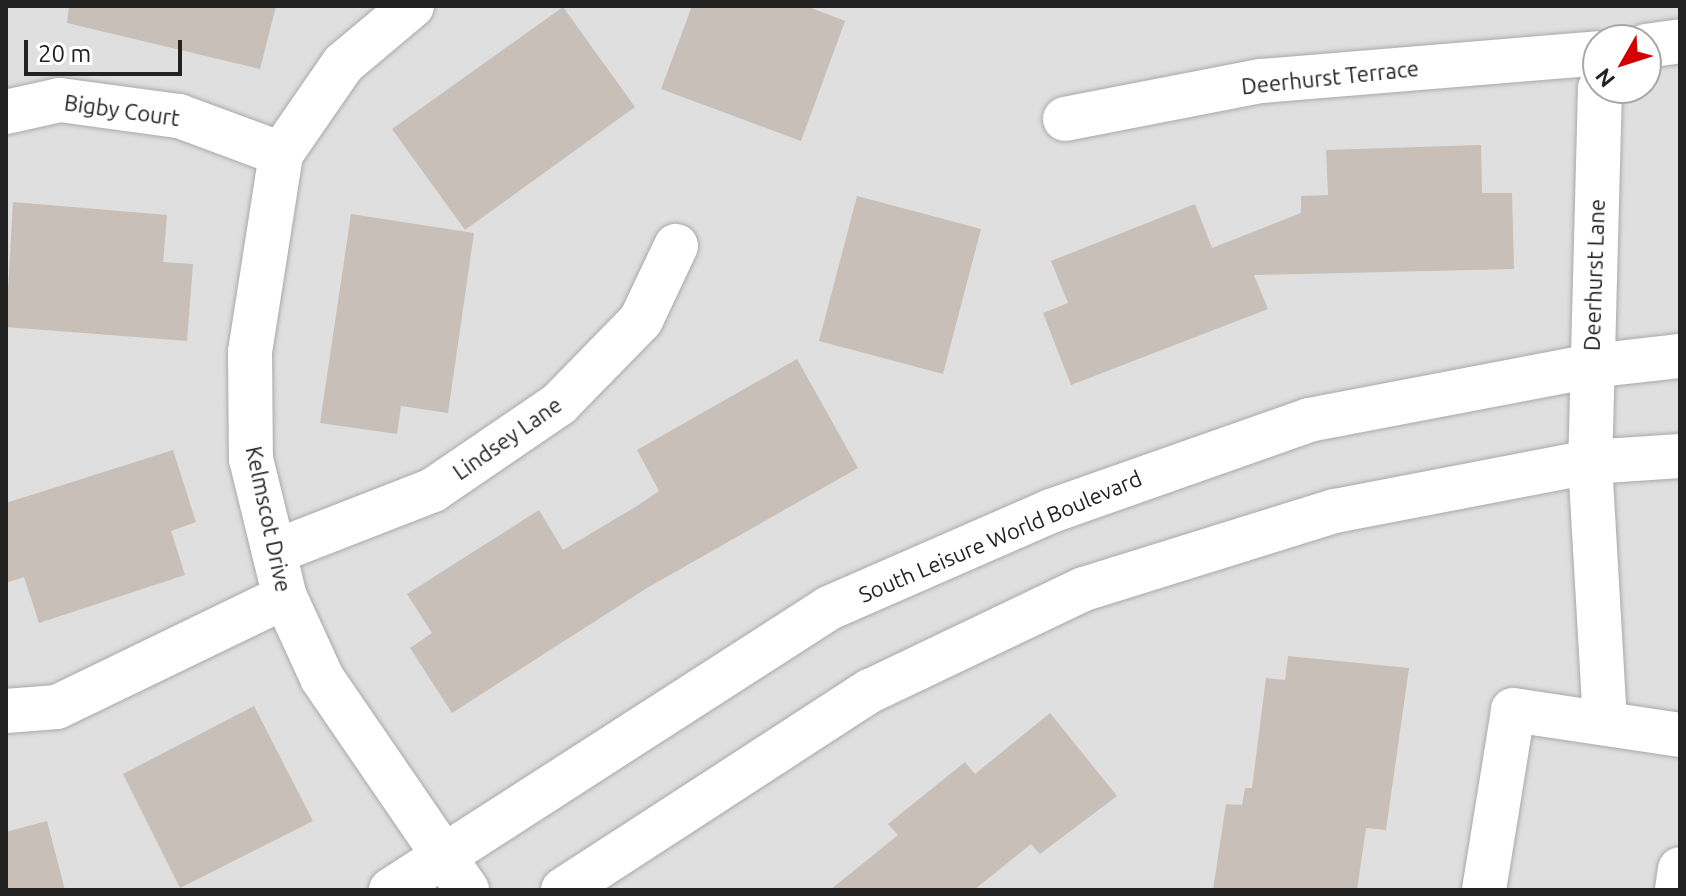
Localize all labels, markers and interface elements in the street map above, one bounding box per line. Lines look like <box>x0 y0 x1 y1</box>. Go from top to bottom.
scale bar <box>28 24 186 74</box>
north arrow <box>1582 24 1662 104</box>
text: 20 m <box>38 40 91 67</box>
street label: Deerhurst Terrace <box>1240 55 1420 99</box>
text: N <box>1590 64 1619 92</box>
street label: Bigby Court <box>63 89 181 131</box>
street label: Deerhurst Lane <box>1578 199 1610 351</box>
street label: Lindsey Lane <box>448 391 566 485</box>
street label: Kelmscot Drive <box>241 444 297 594</box>
street label: South Leisure World Boulevard <box>855 464 1145 608</box>

